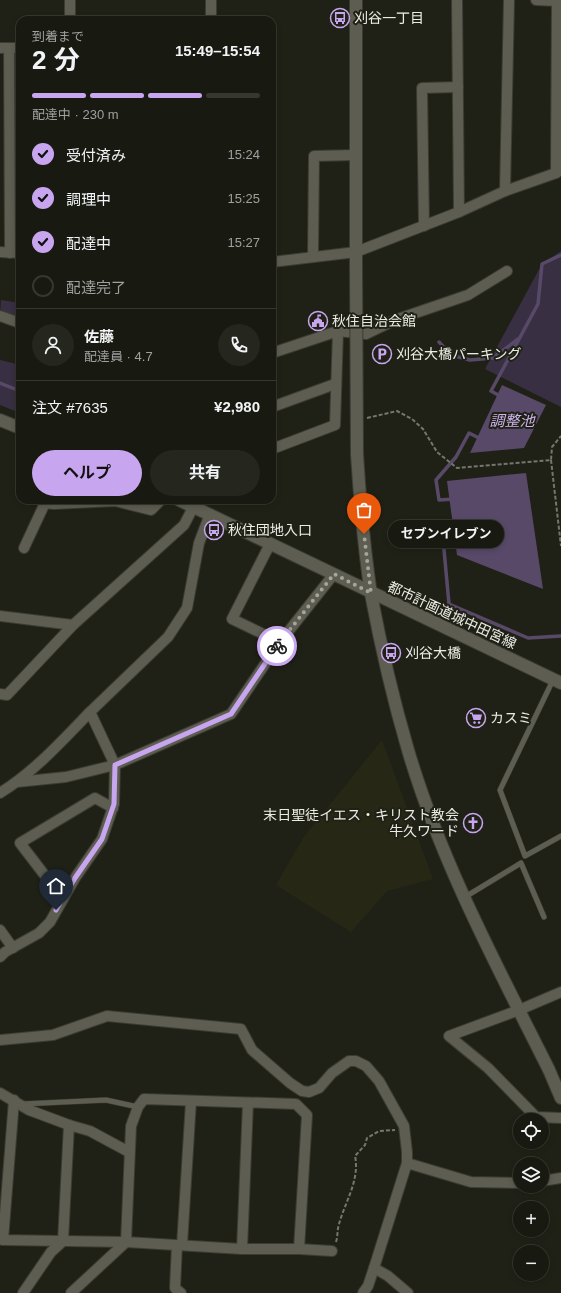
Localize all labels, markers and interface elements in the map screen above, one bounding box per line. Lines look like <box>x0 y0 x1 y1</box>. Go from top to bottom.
bus stop icon: 刈谷一丁目 <box>329 7 351 29</box>
place label: 刈谷一丁目 <box>354 10 424 26</box>
text: 到着まで <box>32 29 84 44</box>
text: 15:49–15:54 <box>175 42 260 59</box>
text: 2 分 <box>32 45 80 75</box>
text: 配達中 · 230 m <box>32 107 119 122</box>
icon: check <box>32 143 54 165</box>
text: 受付済み <box>66 147 126 164</box>
text: 15:24 <box>227 147 260 162</box>
icon: check <box>32 187 54 209</box>
text: 調理中 <box>66 191 111 208</box>
text: 15:25 <box>227 191 260 206</box>
icon: check <box>32 231 54 253</box>
text: 配達中 <box>66 235 111 252</box>
text: 15:27 <box>227 235 260 250</box>
text: 配達完了 <box>66 279 126 296</box>
public building icon: 秋住自治会館 <box>307 310 329 332</box>
place label: 秋住自治会館 <box>332 313 416 329</box>
button: person <box>32 324 74 366</box>
button: phone <box>218 324 260 366</box>
text: 佐藤 <box>84 328 114 345</box>
parking icon: 刈谷大橋パーキング <box>371 343 393 365</box>
place label: 刈谷大橋パーキング <box>396 346 522 362</box>
text: 配達員 · 4.7 <box>84 349 153 364</box>
text: ¥2,980 <box>214 398 260 415</box>
text: 注文 #7635 <box>32 399 108 416</box>
water label: 調整池 <box>489 412 536 429</box>
button: ヘルプ <box>32 450 142 496</box>
button: 共有 <box>150 450 260 496</box>
pin <box>347 493 381 534</box>
icon: bag <box>353 499 375 521</box>
bus stop icon: 秋住団地入口 <box>203 519 225 541</box>
callout: セブンイレブン <box>388 520 504 548</box>
place label: 秋住団地入口 <box>228 522 312 538</box>
text: セブンイレブン <box>400 526 492 541</box>
street label: 都市計画道城中田宮線 <box>385 578 519 652</box>
courier <box>257 626 297 666</box>
icon: bike <box>266 635 288 657</box>
bus stop icon: 刈谷大橋 <box>380 642 402 664</box>
place label: 刈谷大橋 <box>405 645 461 661</box>
supermarket icon: カスミ <box>465 707 487 729</box>
place label: カスミ <box>490 710 532 726</box>
place label: 末日聖徒イエス・キリスト教会 牛久ワード <box>263 807 459 839</box>
church icon: 末日聖徒イエス・キリスト教会 牛久ワード <box>462 812 484 834</box>
pin <box>39 869 73 910</box>
icon: home <box>45 875 67 897</box>
map controls <box>513 1113 549 1281</box>
button: locate <box>513 1113 549 1149</box>
button: layers <box>513 1157 549 1193</box>
button: + <box>513 1201 549 1237</box>
button: − <box>513 1245 549 1281</box>

